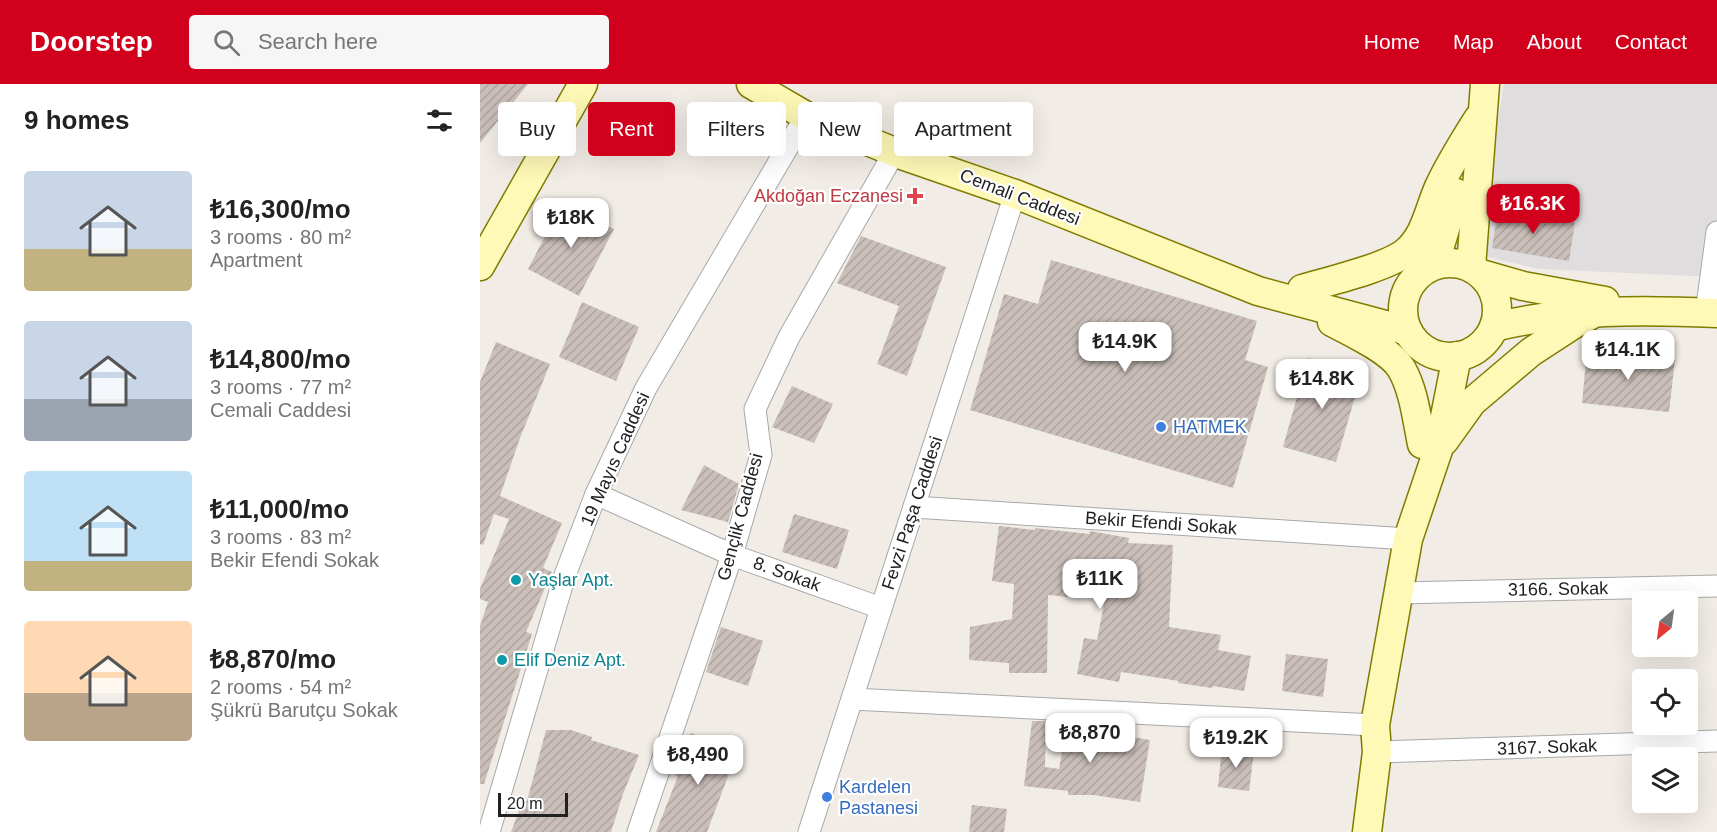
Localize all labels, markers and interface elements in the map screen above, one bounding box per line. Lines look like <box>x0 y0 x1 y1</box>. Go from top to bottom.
search box <box>189 15 609 69</box>
text: Doorstep <box>30 26 153 57</box>
icon: search <box>210 26 243 59</box>
text: Search here <box>258 29 378 54</box>
text: Home <box>1364 30 1420 53</box>
text: Map <box>1453 30 1494 53</box>
text: About <box>1527 30 1582 53</box>
text: Contact <box>1615 30 1687 53</box>
chip: Buy <box>498 102 576 156</box>
chip: Rent <box>588 102 675 156</box>
chip: Filters <box>687 102 786 156</box>
chip: New <box>798 102 882 156</box>
chip: Apartment <box>894 102 1033 156</box>
icon: filters <box>423 104 456 137</box>
text: 9 homes <box>24 105 130 135</box>
street label: Cemali Caddesi <box>957 165 1083 229</box>
pin: ₺16.3K <box>1484 184 1582 235</box>
place label: Akdoğan Eczanesi <box>754 186 903 206</box>
marker: Akdoğan Eczanesi <box>908 189 922 203</box>
text: ₺16.3K <box>1501 192 1565 214</box>
text: ₺16,300/mo <box>210 194 351 224</box>
icon: home <box>72 195 144 267</box>
pin: ₺18K <box>535 198 607 249</box>
text: ₺18K <box>547 206 595 228</box>
text: 3 rooms · 80 m² <box>210 226 351 248</box>
text: Apartment <box>210 249 302 271</box>
pin: ₺14.9K <box>1076 322 1174 373</box>
text: ₺14.9K <box>1093 330 1157 352</box>
pin: ₺14.1K <box>1579 330 1677 381</box>
text: ₺14.1K <box>1596 338 1660 360</box>
text: ₺14,800/mo <box>210 344 351 374</box>
icon: home <box>72 345 144 417</box>
pin: ₺14.8K <box>1273 359 1371 410</box>
text: ₺14.8K <box>1290 367 1354 389</box>
text: 3 rooms · 77 m² <box>210 376 351 398</box>
street label: 19 Mayıs Caddesi <box>577 389 653 529</box>
text: Cemali Caddesi <box>210 399 351 421</box>
place label: HATMEK <box>1173 417 1247 437</box>
marker: HATMEK <box>1154 420 1168 434</box>
street label: Fevzi Paşa Caddesi <box>878 434 946 592</box>
street label: Gençlik Caddesi <box>713 451 767 583</box>
text: ₺11,000/mo <box>210 494 349 524</box>
icon: home <box>72 495 144 567</box>
street label: Bekir Efendi Sokak <box>1084 508 1239 538</box>
text: 3 rooms · 83 m² <box>210 526 351 548</box>
text: Bekir Efendi Sokak <box>210 549 379 571</box>
street label: 8. Sokak <box>751 553 824 596</box>
pin: ₺11K <box>1064 559 1136 610</box>
text: ₺11K <box>1076 567 1124 589</box>
place label: Yaşlar Apt. <box>528 570 614 590</box>
marker: Yaşlar Apt. <box>509 573 523 587</box>
street label: 3166. Sokak <box>1508 578 1609 600</box>
north arrow <box>1632 591 1698 657</box>
map controls <box>1632 591 1698 813</box>
text: ₺8,870/mo <box>210 644 336 674</box>
icon: home <box>72 645 144 717</box>
place label: Elif Deniz Apt. <box>514 650 626 670</box>
marker: Elif Deniz Apt. <box>495 653 509 667</box>
button: locate <box>1632 669 1698 735</box>
text: 2 rooms · 54 m² <box>210 676 351 698</box>
text: Şükrü Barutçu Sokak <box>210 699 398 721</box>
pin: ₺8,870 <box>1041 713 1139 764</box>
pin: ₺19.2K <box>1187 718 1285 769</box>
text: ₺8,870 <box>1059 721 1121 743</box>
text: ₺19.2K <box>1204 726 1268 748</box>
pin: ₺8,490 <box>649 735 747 786</box>
street label: 3167. Sokak <box>1497 735 1598 759</box>
text: ₺8,490 <box>667 743 729 765</box>
button: layers <box>1632 747 1698 813</box>
place label: Kardelen Pastanesi <box>839 777 918 818</box>
scale bar <box>498 790 568 818</box>
marker: Kardelen Pastanesi <box>820 790 834 804</box>
text: 20 m <box>507 795 543 812</box>

